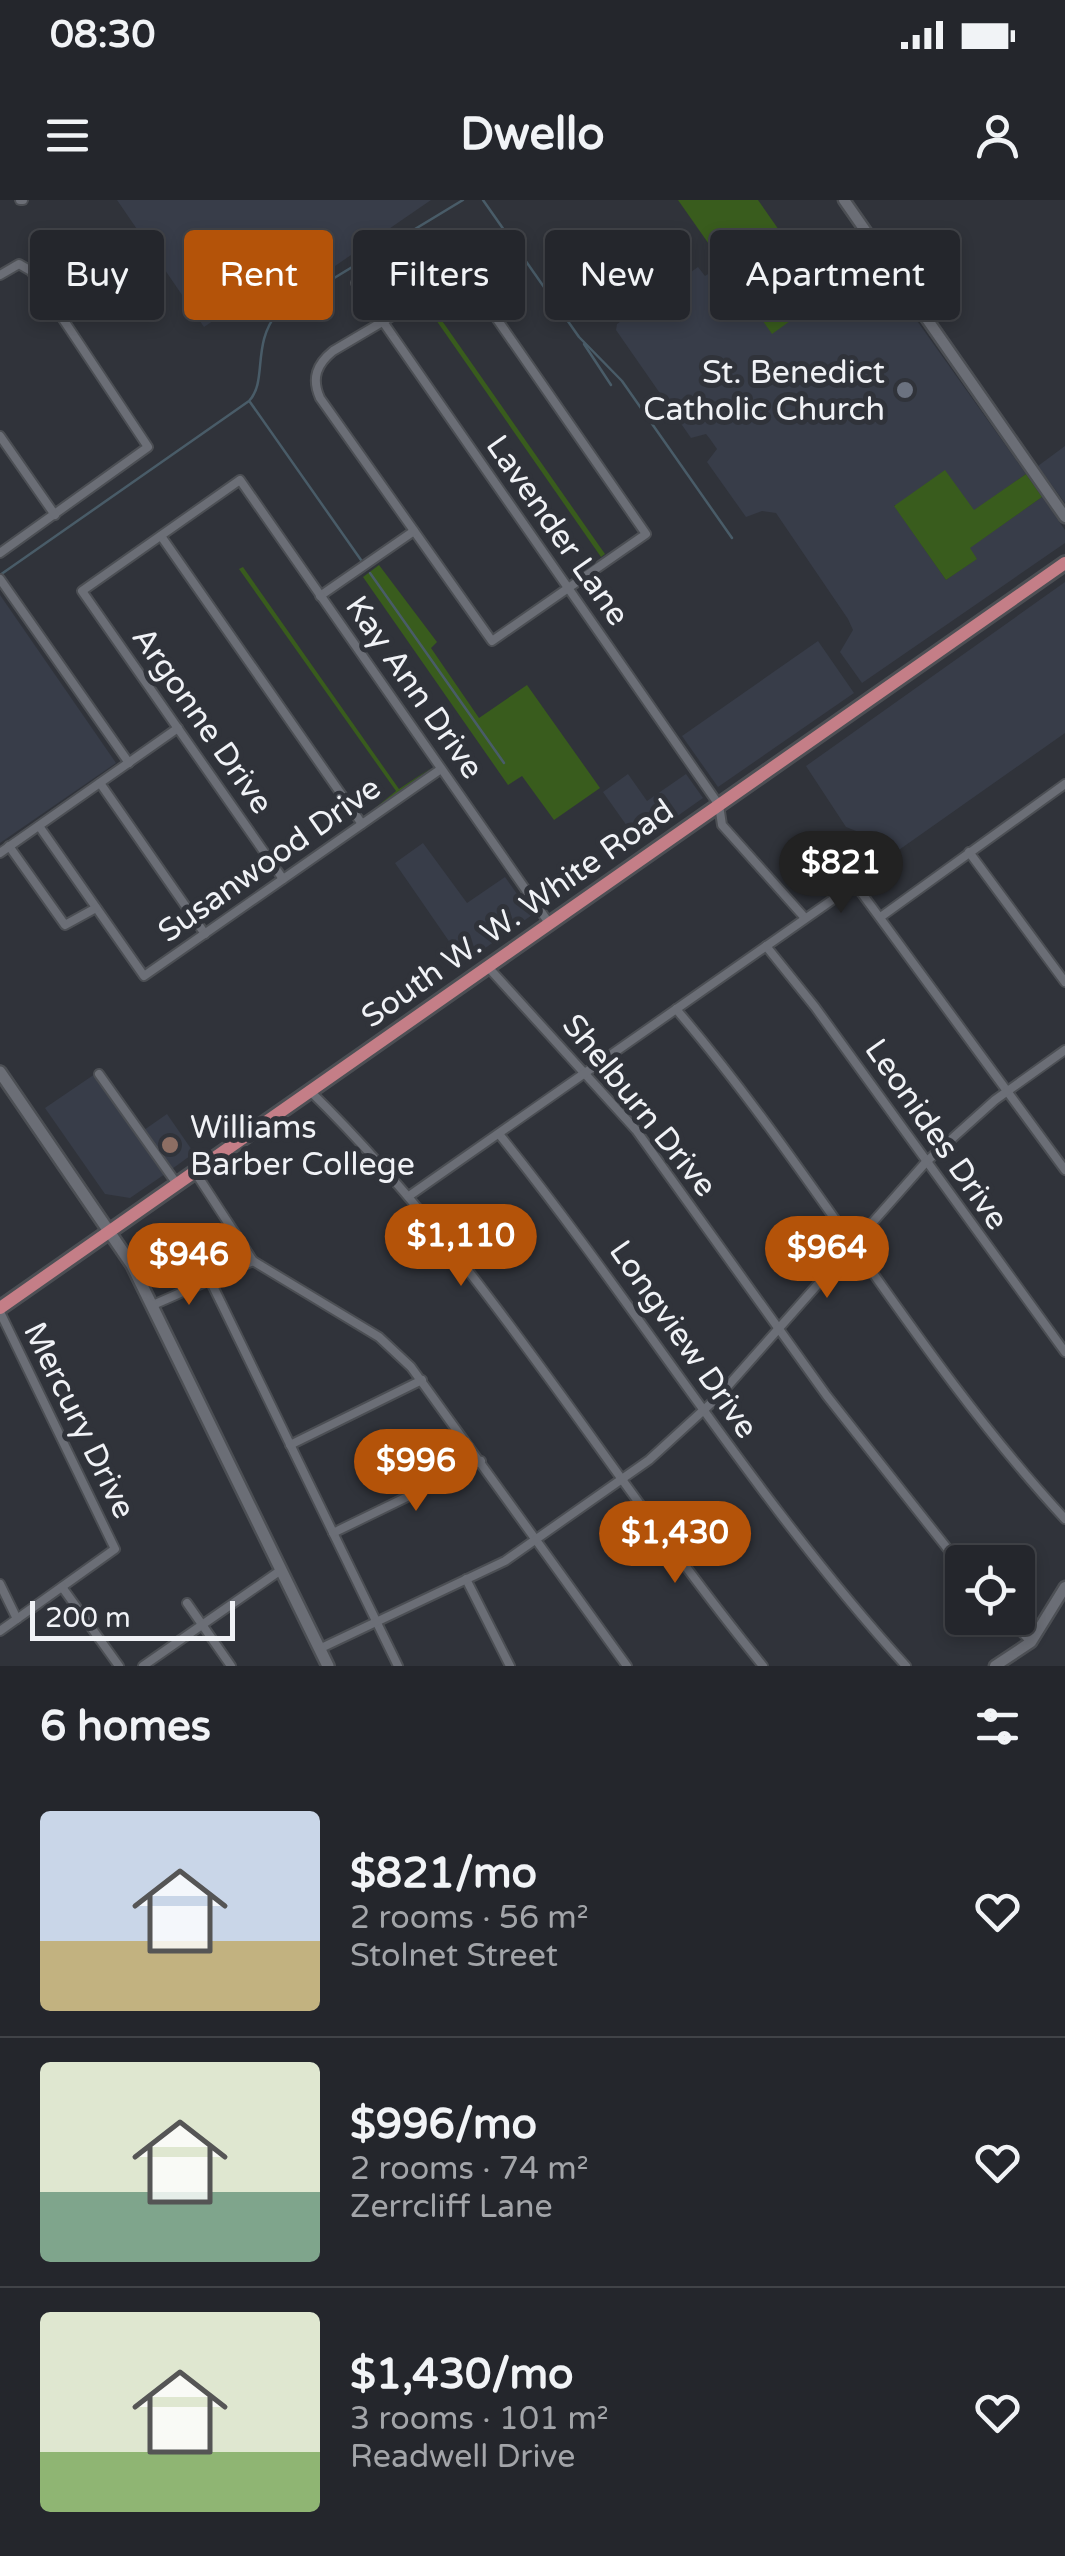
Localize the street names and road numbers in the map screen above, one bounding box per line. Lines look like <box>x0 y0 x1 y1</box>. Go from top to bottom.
street label: Lavender Lane <box>478 428 637 633</box>
street label: Kay Ann Drive <box>337 589 491 786</box>
street label: Argonne Drive <box>124 620 281 821</box>
street label: Susanwood Drive <box>151 769 388 951</box>
street label: South W. W. White Road <box>354 792 681 1036</box>
street label: Shelburn Drive <box>554 1007 724 1204</box>
street label: Leonides Drive <box>856 1032 1016 1237</box>
street label: Longview Drive <box>601 1233 766 1446</box>
street label: Mercury Drive <box>15 1316 143 1525</box>

